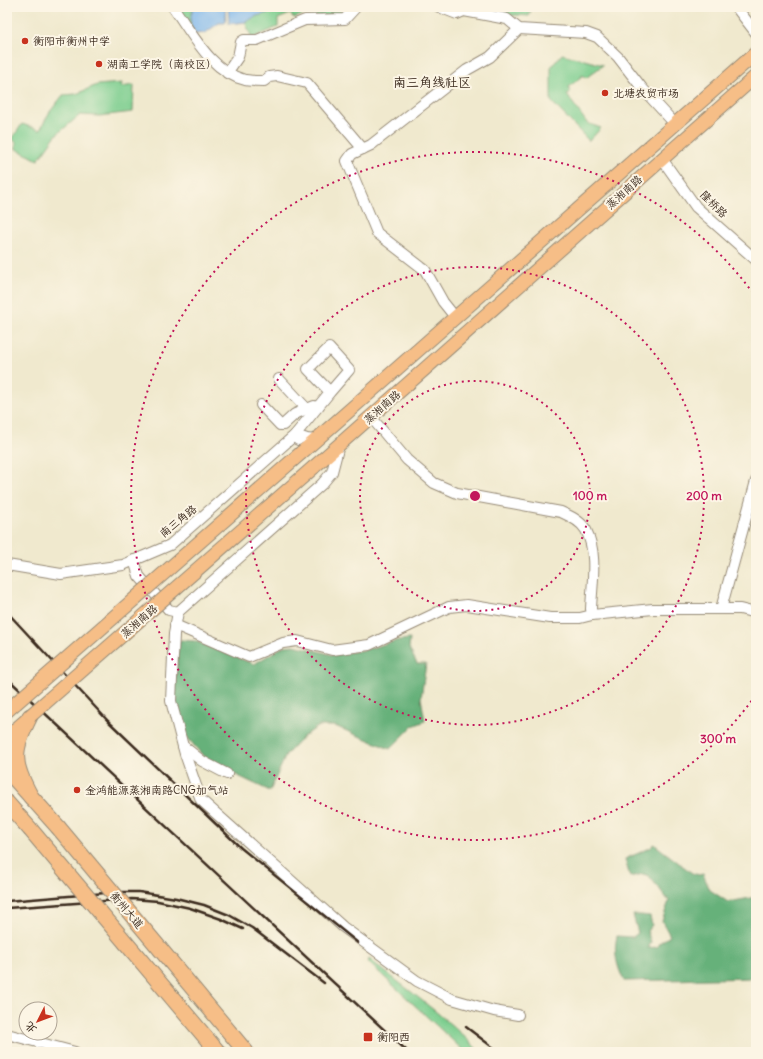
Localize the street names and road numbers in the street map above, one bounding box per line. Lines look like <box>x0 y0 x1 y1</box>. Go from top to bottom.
street label: 蒸湘南路 <box>603 172 645 212</box>
street label: 隆桥路 <box>697 187 731 221</box>
street label: 蒸湘南路 <box>361 387 403 427</box>
street label: 南三角路 <box>156 502 200 540</box>
street label: 蒸湘南路 <box>118 601 160 641</box>
street label: 衡州大道 <box>107 889 147 931</box>

